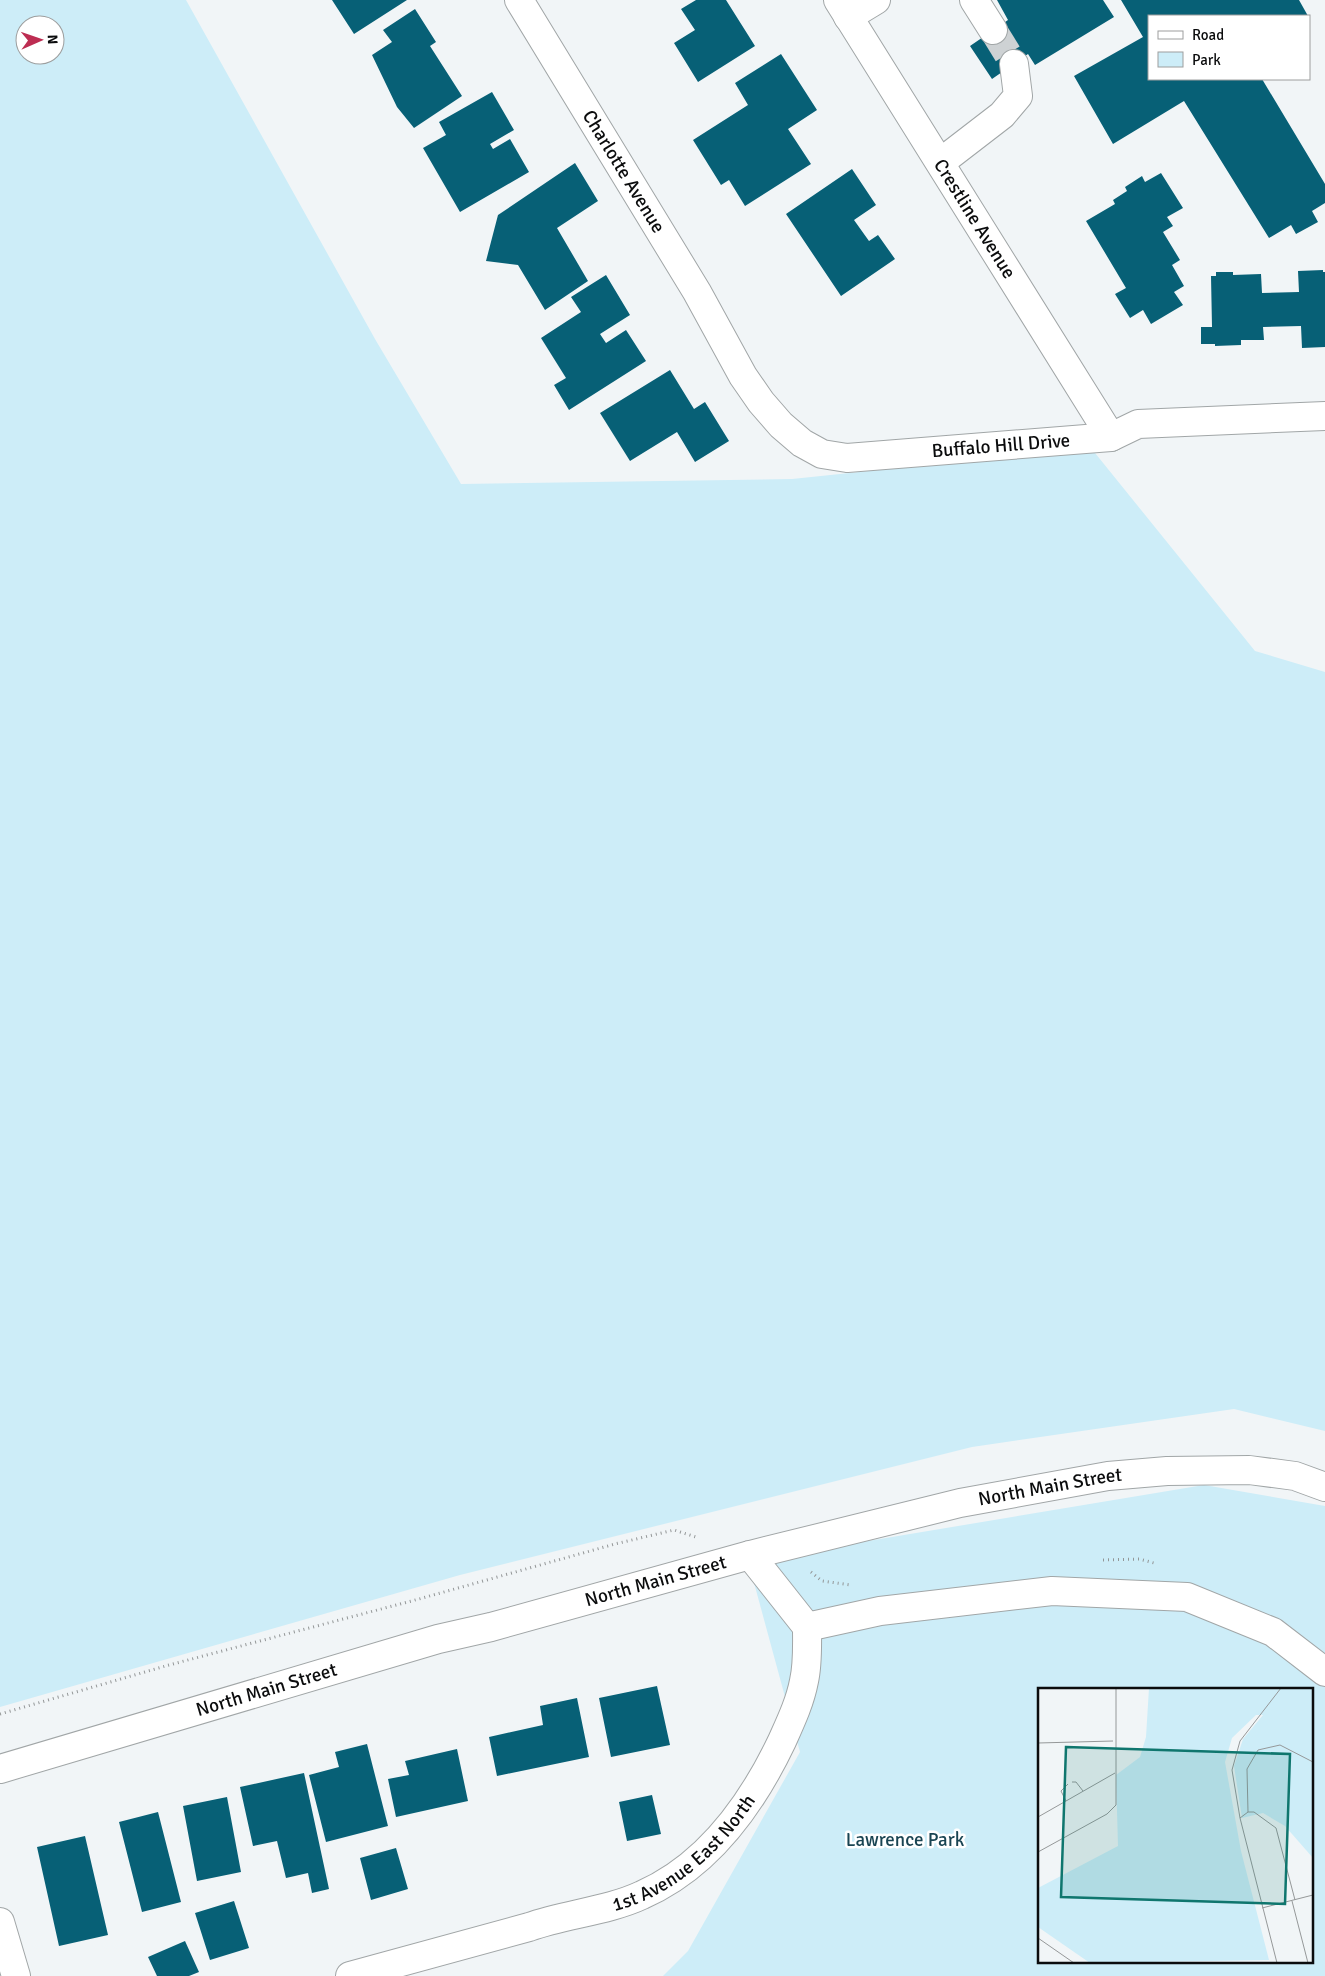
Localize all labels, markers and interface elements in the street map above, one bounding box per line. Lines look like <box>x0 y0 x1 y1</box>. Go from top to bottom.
north arrow <box>15 15 65 65</box>
legend <box>1148 15 1310 80</box>
text: Road <box>1192 26 1224 44</box>
text: N <box>44 34 61 45</box>
text: Park <box>1192 51 1221 69</box>
street label: Charlotte Avenue <box>577 106 670 238</box>
street label: Crestline Avenue <box>928 154 1021 283</box>
street label: Buffalo Hill Drive <box>931 428 1071 463</box>
street label: North Main Street <box>976 1463 1123 1511</box>
street label: North Main Street <box>582 1550 729 1612</box>
street label: North Main Street <box>193 1658 340 1722</box>
inset map <box>1038 1688 1312 1964</box>
street label: 1st Avenue East North <box>609 1790 761 1917</box>
park label: Lawrence Park <box>846 1828 965 1852</box>

